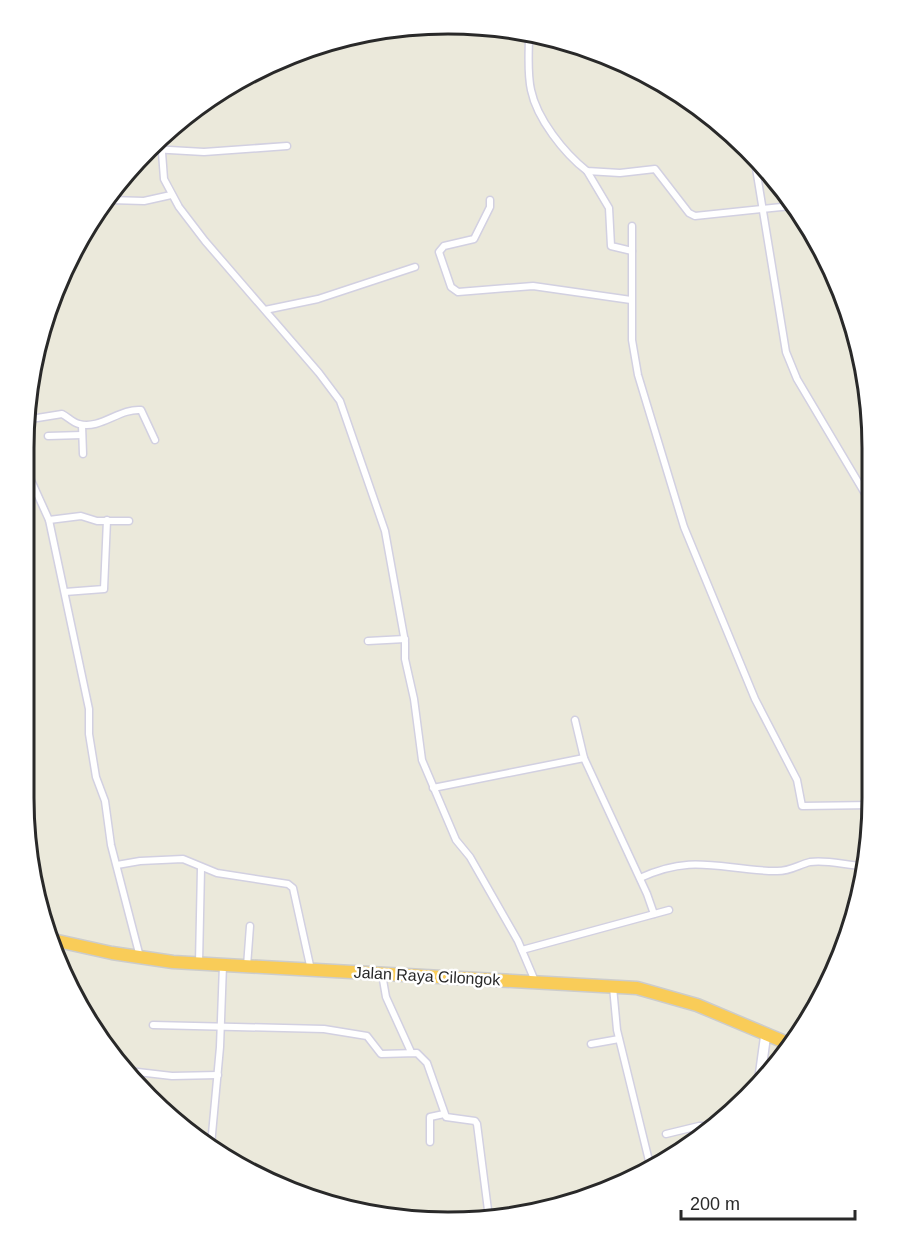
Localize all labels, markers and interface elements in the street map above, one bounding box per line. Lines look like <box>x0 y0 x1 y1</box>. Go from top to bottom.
street label: Jalan Raya Cilongok <box>353 964 502 988</box>
scale bar <box>681 1183 855 1221</box>
text: 200 m <box>690 1194 740 1214</box>

